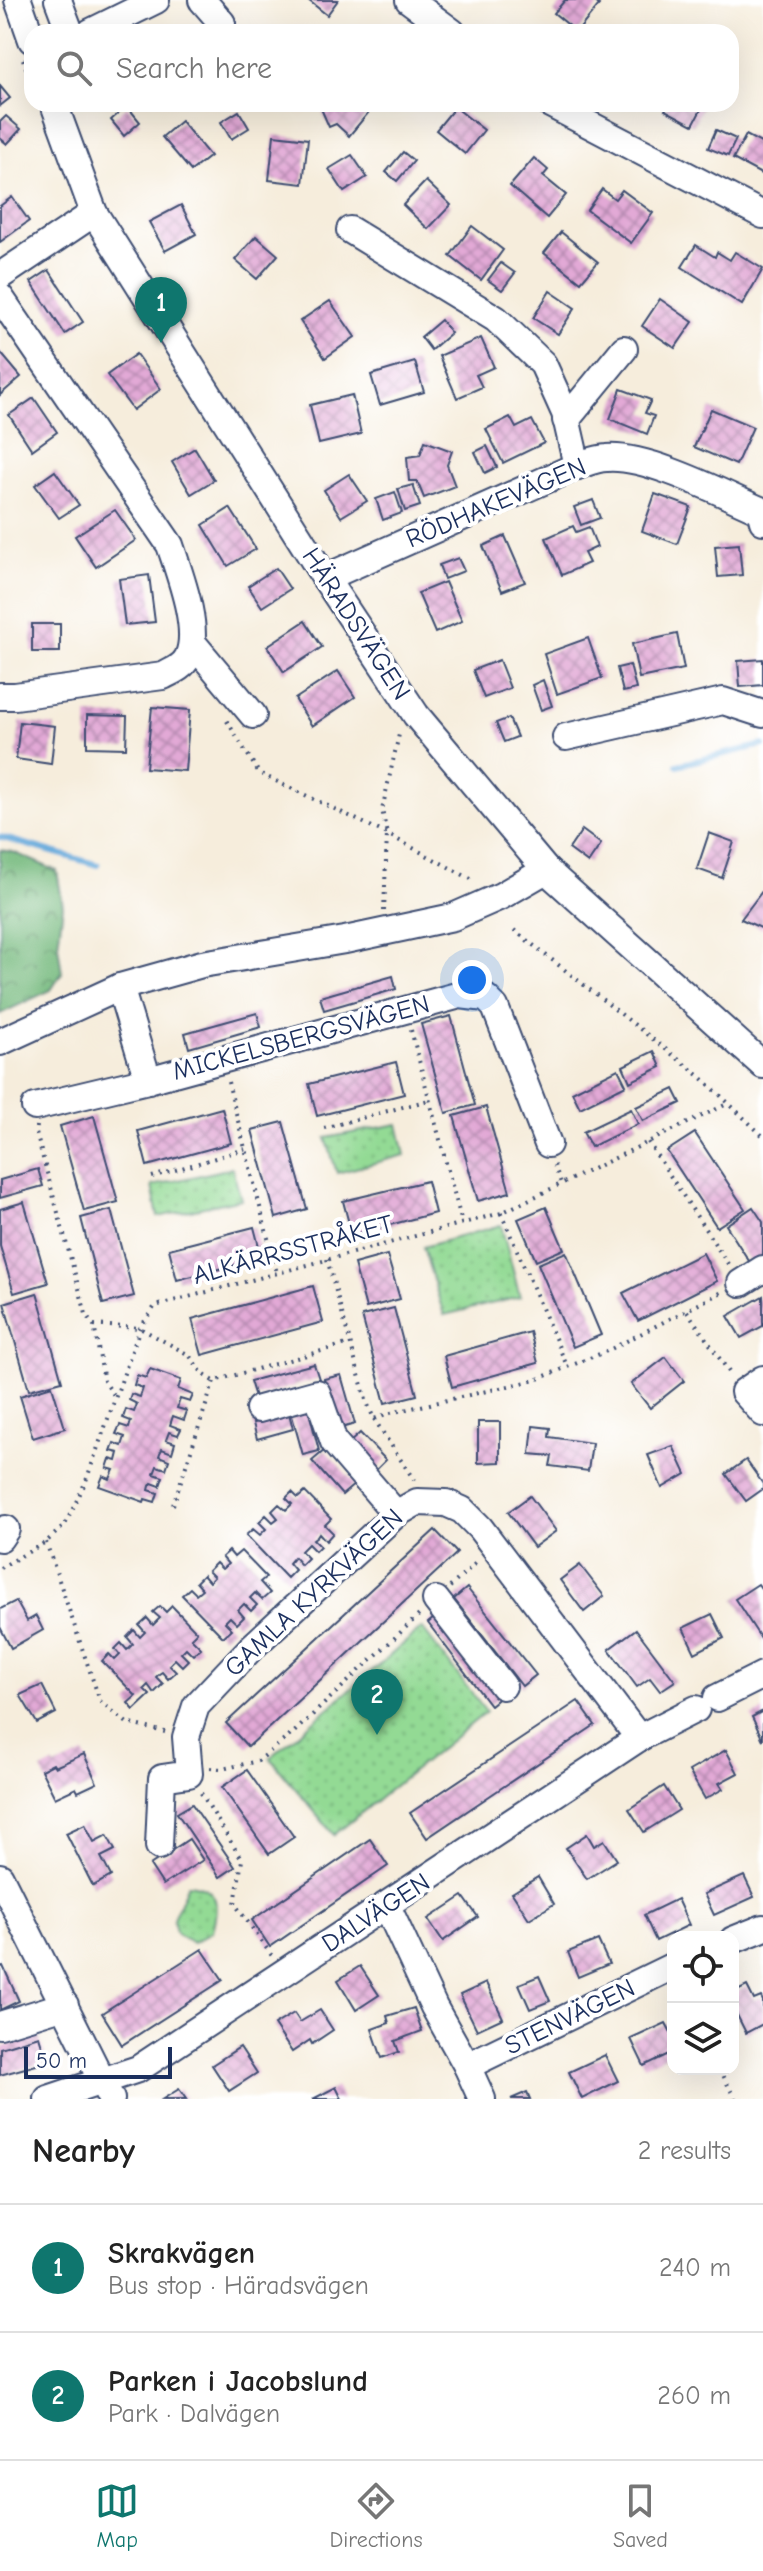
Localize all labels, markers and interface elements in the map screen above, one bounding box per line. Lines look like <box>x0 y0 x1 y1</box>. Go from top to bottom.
search box <box>24 24 739 112</box>
icon: search <box>52 46 96 90</box>
text: Search here <box>116 51 272 86</box>
pin: 1 <box>135 277 187 343</box>
street label: RÖDHAKEVÄGEN <box>402 452 590 554</box>
street label: HÄRADSVÄGEN <box>296 542 416 706</box>
your location <box>452 960 492 1000</box>
street label: MICKELSBERGSVÄGEN <box>169 989 433 1087</box>
street label: ALKÄRRSSTRÅKET <box>189 1207 397 1291</box>
street label: GAMLA KYRKVÄGEN <box>219 1503 409 1683</box>
pin: 2 <box>351 1669 403 1735</box>
street label: DALVÄGEN <box>316 1867 436 1959</box>
map controls <box>667 1931 739 2075</box>
button: locate <box>667 1931 739 2003</box>
street label: STENVÄGEN <box>500 1973 640 2061</box>
button: layers <box>667 2003 739 2075</box>
scale bar <box>24 2043 172 2079</box>
text: 50 m <box>36 2048 87 2074</box>
text: Nearby <box>32 2131 135 2171</box>
text: 2 results <box>638 2136 731 2166</box>
text: Skrakvägen <box>108 2236 255 2271</box>
text: 1 <box>53 2253 63 2283</box>
text: 240 m <box>659 2253 731 2283</box>
text: Bus stop · Häradsvägen <box>108 2271 369 2301</box>
text: Parken i Jacobslund <box>108 2364 368 2399</box>
text: 2 <box>52 2381 64 2411</box>
text: 260 m <box>657 2381 731 2411</box>
text: Park · Dalvägen <box>108 2399 280 2429</box>
tab: Map <box>95 2479 139 2553</box>
tab: Directions <box>330 2479 423 2553</box>
tab: Saved <box>613 2479 668 2553</box>

